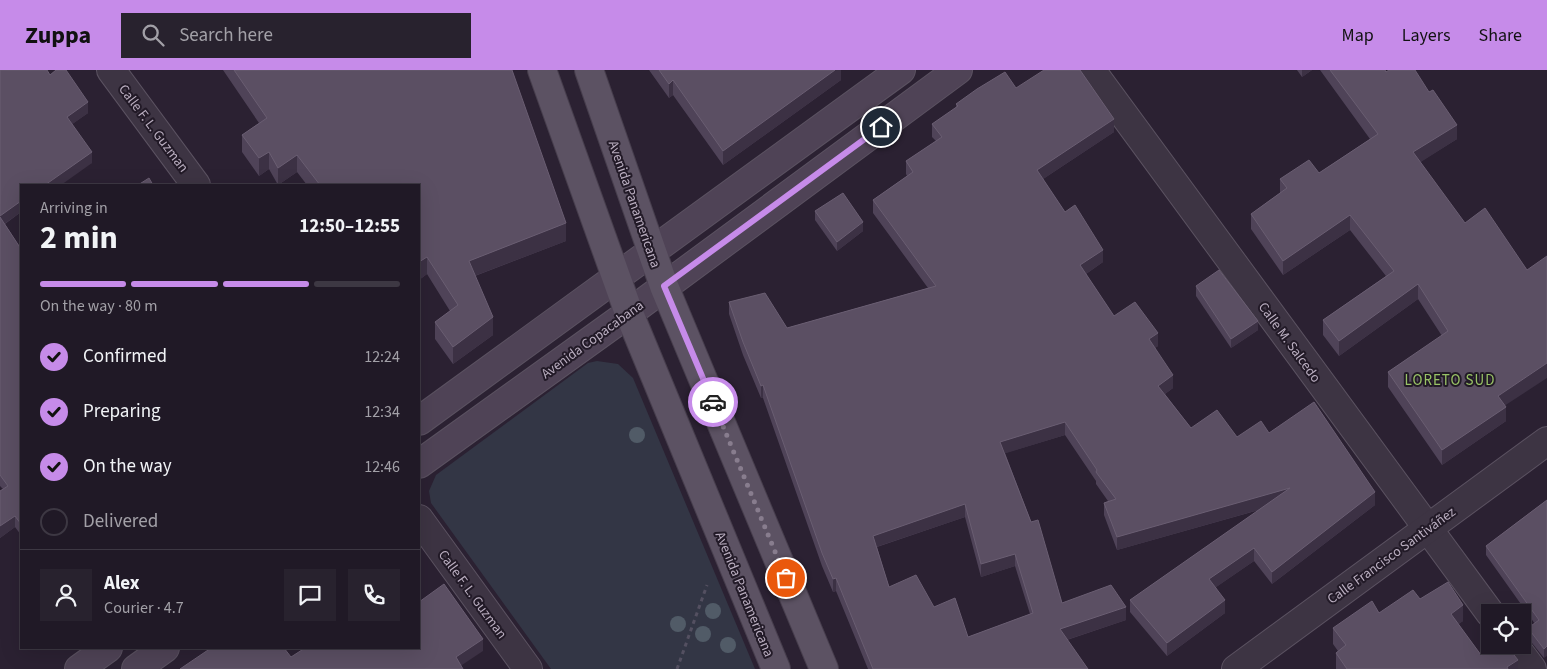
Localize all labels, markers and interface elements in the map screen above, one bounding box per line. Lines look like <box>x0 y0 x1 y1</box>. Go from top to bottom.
search box <box>121 13 471 58</box>
text: Zuppa <box>25 18 91 53</box>
icon: search <box>139 21 167 49</box>
text: Search here <box>179 22 273 49</box>
text: Map <box>1342 23 1374 48</box>
text: Layers <box>1402 23 1451 48</box>
text: Share <box>1479 23 1522 48</box>
street label: Calle F. L. Guzman <box>113 80 193 177</box>
pin <box>860 106 902 148</box>
icon: home <box>867 113 895 141</box>
street label: Avenida Panamericana <box>603 138 665 271</box>
text: Arriving in <box>40 197 108 219</box>
text: 12:50–12:55 <box>299 213 400 240</box>
text: 2 min <box>40 215 118 261</box>
text: On the way · 80 m <box>40 295 157 317</box>
street label: Avenida Copacabana <box>537 296 648 384</box>
street label: Calle M. Salcedo <box>1253 298 1325 387</box>
icon: check <box>40 343 68 371</box>
text: Confirmed <box>83 343 167 370</box>
text: 12:24 <box>364 346 400 368</box>
district label: LORETO SUD <box>1405 370 1495 391</box>
courier <box>688 377 738 427</box>
icon: car <box>699 388 727 416</box>
icon: check <box>40 398 68 426</box>
text: Preparing <box>83 398 161 425</box>
text: 12:34 <box>364 401 400 423</box>
icon: check <box>40 453 68 481</box>
text: On the way <box>83 453 172 480</box>
text: 12:46 <box>364 456 400 478</box>
street label: Calle Francisco Santiváñez <box>1323 502 1460 609</box>
text: Delivered <box>83 508 158 535</box>
street label: Avenida Panamericana <box>710 529 778 660</box>
street label: Calle F. L. Guzman <box>433 546 511 643</box>
pin <box>765 557 807 599</box>
icon: bag <box>772 564 800 592</box>
button: person <box>40 569 92 621</box>
button: chat <box>284 569 336 621</box>
button: phone <box>348 569 400 621</box>
text: Alex <box>104 570 140 597</box>
text: Courier · 4.7 <box>104 597 184 619</box>
map controls <box>1481 604 1531 654</box>
button: locate <box>1481 604 1531 654</box>

